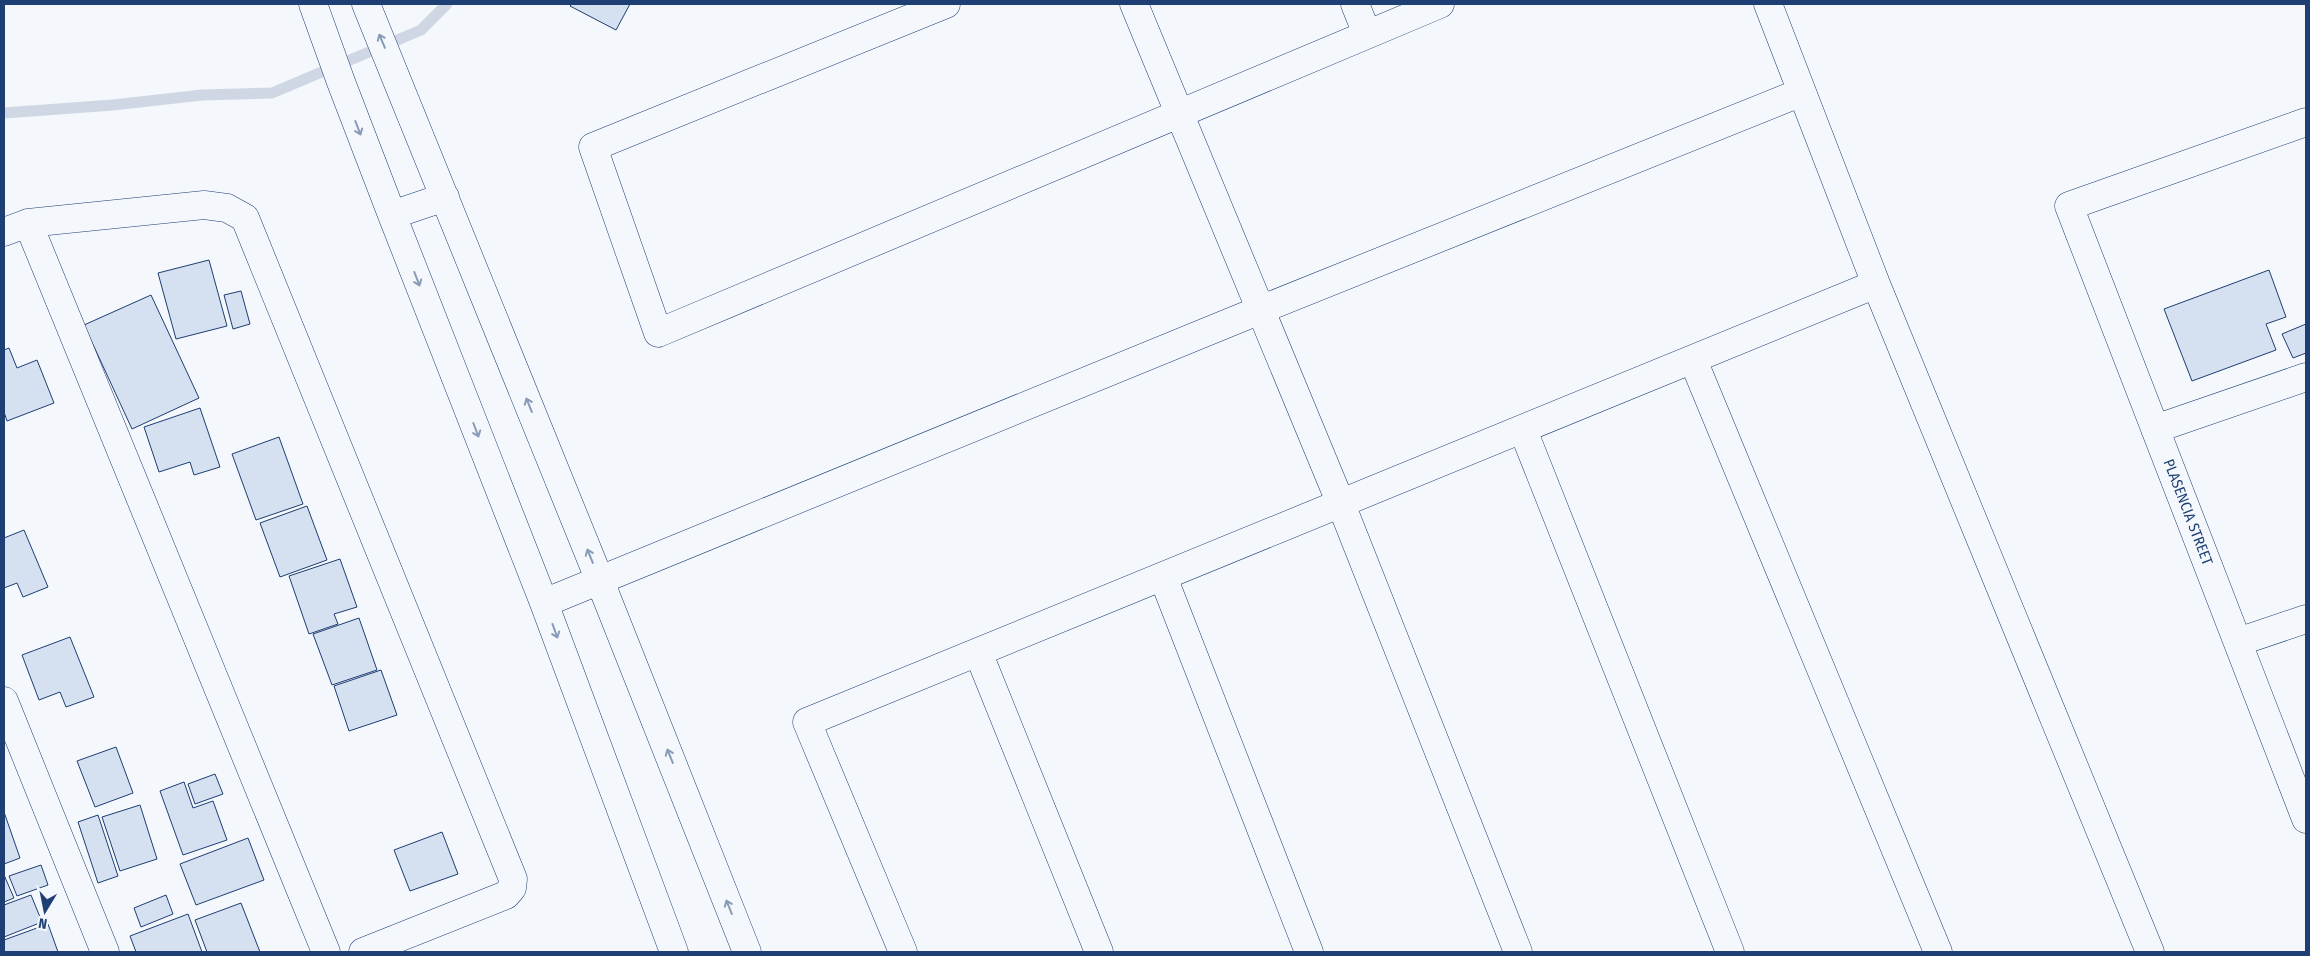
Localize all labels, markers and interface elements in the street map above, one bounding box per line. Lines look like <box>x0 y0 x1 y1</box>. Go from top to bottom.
one-way arrow <box>376 34 386 49</box>
one-way arrow <box>354 120 363 135</box>
one-way arrow <box>413 271 422 286</box>
one-way arrow <box>524 398 534 413</box>
one-way arrow <box>473 423 482 438</box>
street label: PLASENCIA STREET <box>2159 456 2217 568</box>
one-way arrow <box>585 549 595 564</box>
one-way arrow <box>551 623 560 638</box>
one-way arrow <box>664 749 674 764</box>
north arrow <box>20 886 70 936</box>
one-way arrow <box>724 900 734 915</box>
text: N <box>37 914 48 932</box>

